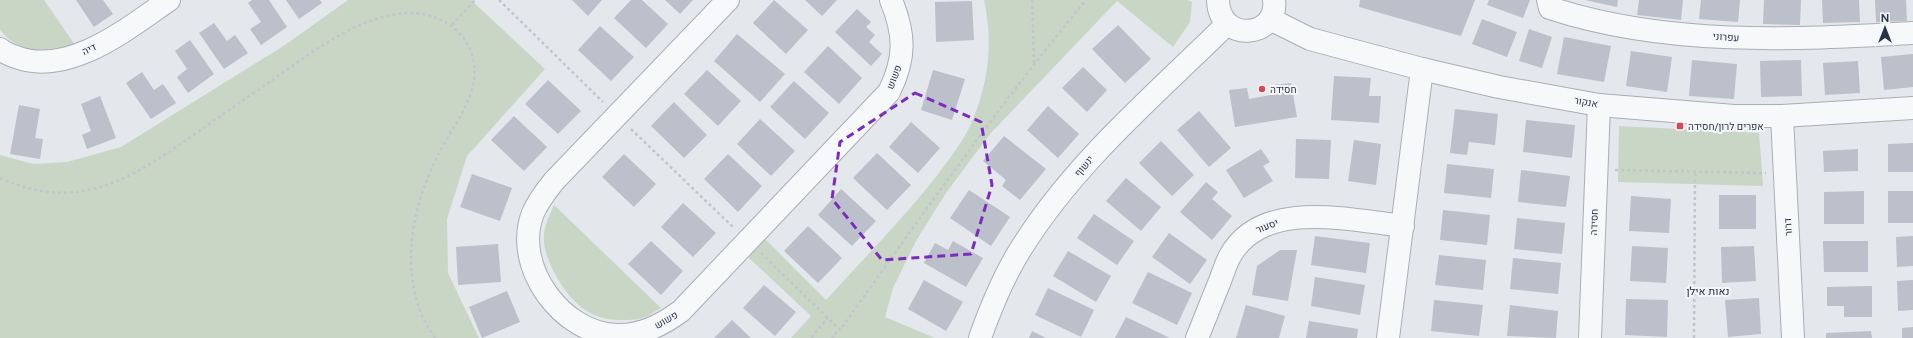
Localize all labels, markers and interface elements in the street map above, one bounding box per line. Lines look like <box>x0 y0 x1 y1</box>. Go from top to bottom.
north arrow <box>1865 8 1905 48</box>
text: N <box>1881 12 1889 25</box>
street label: עפרוני <box>1712 30 1740 44</box>
street label: דיה <box>80 40 98 58</box>
street label: פשוש <box>883 63 905 91</box>
place label: חסידה <box>1270 83 1297 96</box>
marker: חסידה <box>1257 84 1267 94</box>
street label: אנקור <box>1573 94 1599 110</box>
place label: אפרים לרון/חסידה <box>1688 120 1764 133</box>
marker: אפרים לרון/חסידה <box>1675 121 1685 131</box>
street label: ינשוף <box>1072 153 1096 179</box>
street label: חסידה <box>1587 208 1601 236</box>
street label: יסעור <box>1254 216 1280 236</box>
street label: דרור <box>1781 218 1795 236</box>
district label: נאות אילן <box>1686 285 1730 298</box>
street label: פשוש <box>652 308 680 332</box>

